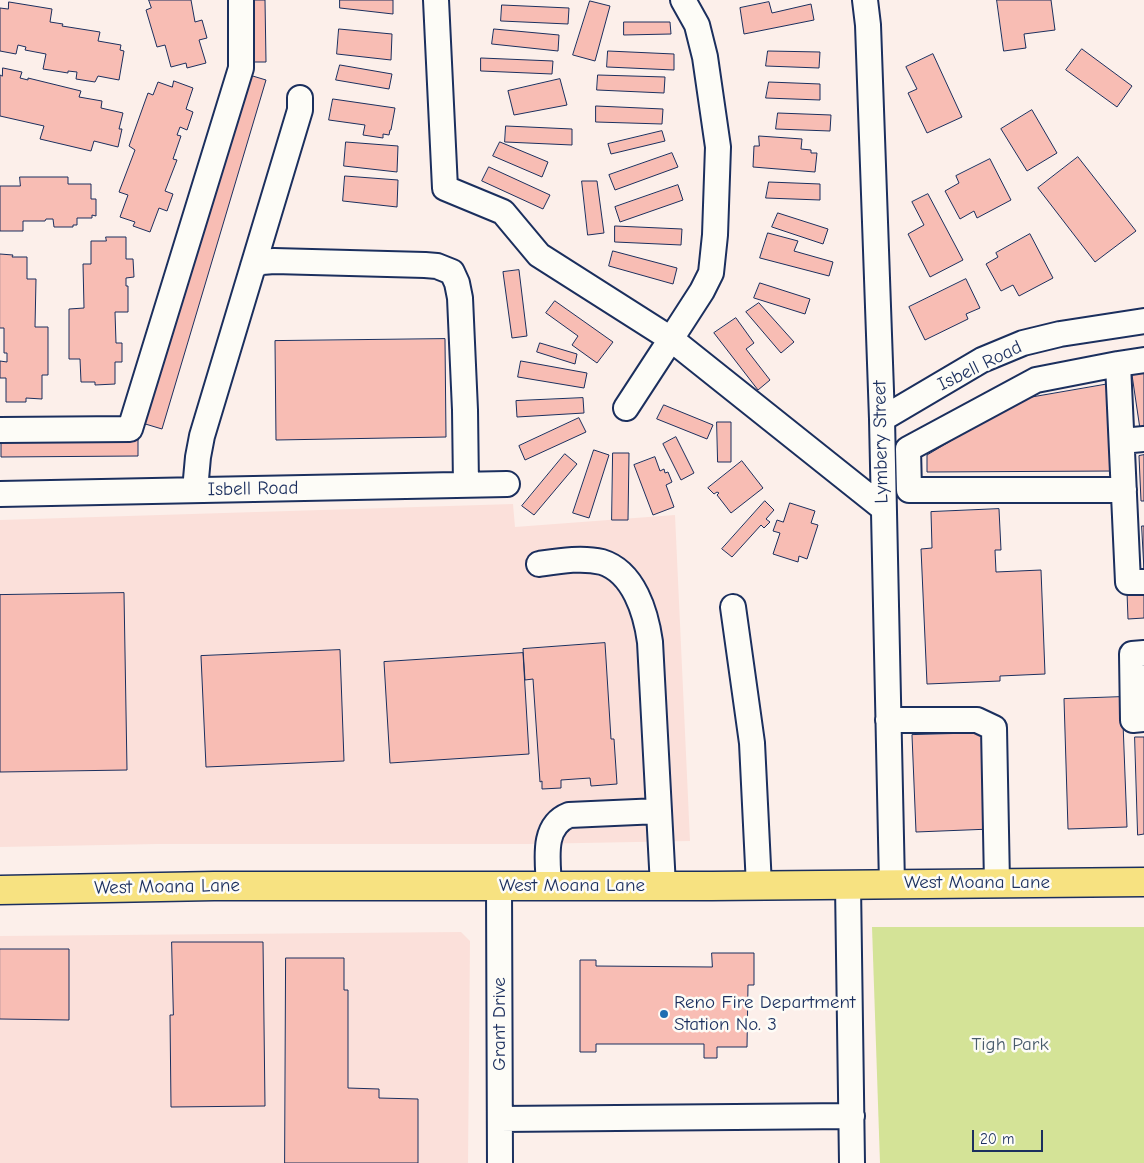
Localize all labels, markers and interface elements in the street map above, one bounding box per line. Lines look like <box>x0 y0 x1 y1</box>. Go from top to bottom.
street label: Isbell Road <box>934 336 1026 396</box>
street label: Lymbery Street <box>869 380 893 504</box>
street label: Isbell Road <box>207 477 299 501</box>
street label: West Moana Lane <box>904 872 1050 894</box>
street label: West Moana Lane <box>94 874 240 900</box>
street label: West Moana Lane <box>499 875 645 897</box>
street label: Grant Drive <box>489 977 511 1071</box>
place label: Reno Fire Department Station No. 3 <box>674 992 855 1036</box>
marker: Reno Fire Department Station No. 3 <box>658 1008 670 1020</box>
park label: Tigh Park <box>971 1034 1049 1056</box>
scale bar <box>974 1120 1045 1152</box>
text: 20 m <box>980 1130 1014 1148</box>

